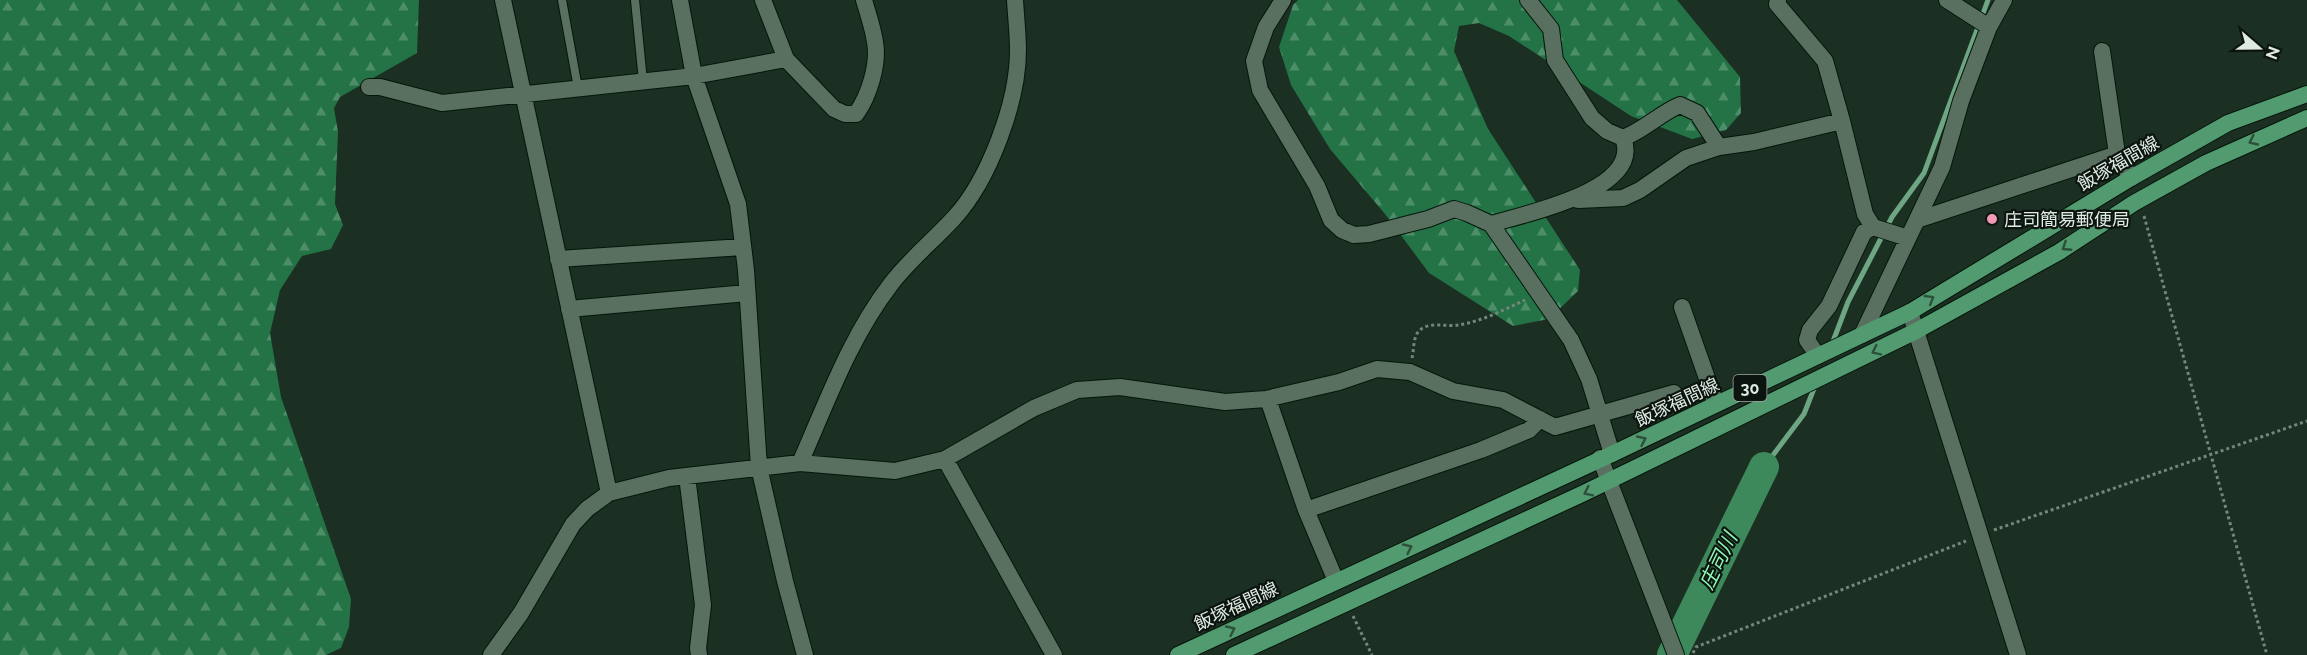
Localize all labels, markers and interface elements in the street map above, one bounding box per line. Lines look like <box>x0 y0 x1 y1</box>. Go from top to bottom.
north arrow <box>2229 18 2289 78</box>
text: N <box>2262 44 2284 62</box>
street label: 飯塚福間線 <box>2074 131 2162 195</box>
one-way arrow <box>2249 134 2260 146</box>
place label: 庄司簡易郵便局 <box>2004 209 2130 230</box>
marker: 庄司簡易郵便局 <box>1985 212 1999 226</box>
one-way arrow <box>2061 240 2072 251</box>
one-way arrow <box>1924 295 1934 307</box>
one-way arrow <box>1871 343 1882 355</box>
street label: 飯塚福間線 <box>1632 373 1722 431</box>
road number: 30 <box>1734 375 1766 401</box>
one-way arrow <box>1636 435 1647 447</box>
one-way arrow <box>1583 484 1594 496</box>
water label: 庄司川 <box>1694 527 1743 593</box>
one-way arrow <box>1401 543 1412 555</box>
street label: 飯塚福間線 <box>1191 577 1281 635</box>
one-way arrow <box>1225 626 1236 638</box>

